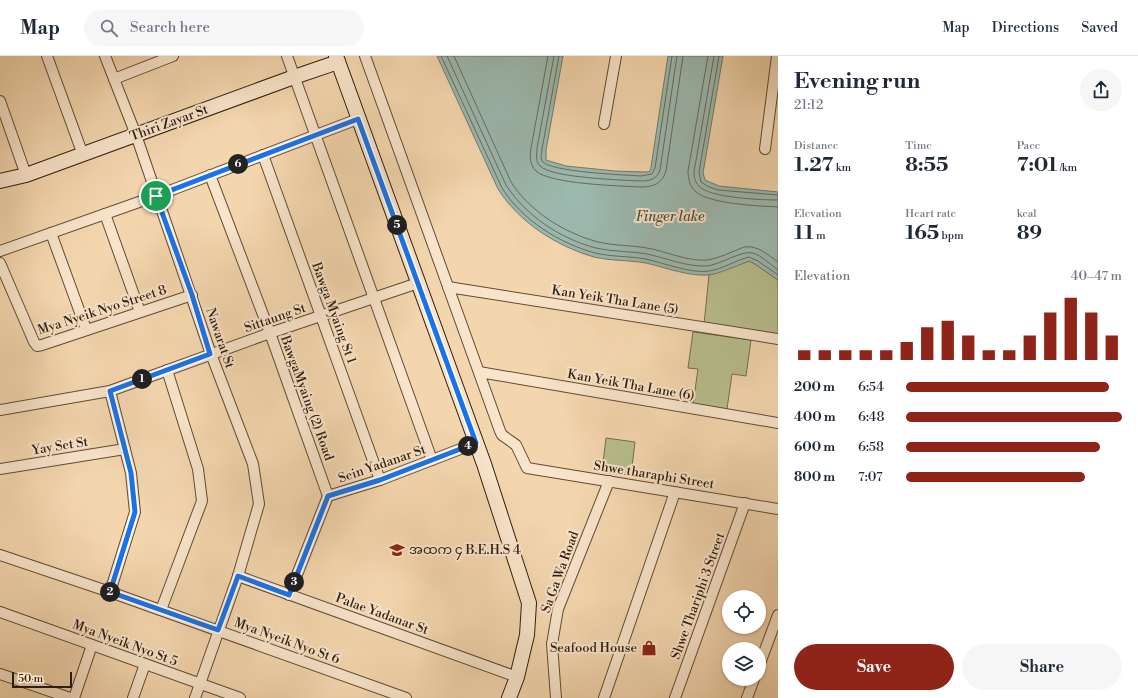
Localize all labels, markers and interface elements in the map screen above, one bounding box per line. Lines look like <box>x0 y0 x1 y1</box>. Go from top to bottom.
search box <box>84 10 364 46</box>
text: Map <box>20 16 60 40</box>
icon: search <box>98 17 120 39</box>
text: Search here <box>130 18 210 37</box>
text: Map <box>942 19 970 37</box>
text: Directions <box>992 19 1059 37</box>
text: Saved <box>1081 19 1118 37</box>
text: Evening run <box>794 68 920 95</box>
button: share <box>1080 69 1122 111</box>
text: 21:12 <box>794 97 823 113</box>
street label: Thiri Zayar St <box>128 101 211 145</box>
text: Distance <box>794 139 838 153</box>
text: Time <box>905 139 932 153</box>
text: Pace <box>1017 139 1040 153</box>
text: 1.27 <box>794 153 833 178</box>
text: 8:55 <box>905 153 948 178</box>
text: 7:01 <box>1017 153 1057 178</box>
pin: 6 <box>228 154 248 174</box>
text: 6 <box>235 157 241 171</box>
text: km <box>833 161 851 175</box>
text: /km <box>1057 161 1077 175</box>
pin <box>139 179 173 213</box>
icon: arrive <box>145 185 167 207</box>
text: Elevation <box>794 207 842 221</box>
text: Heart rate <box>905 207 956 221</box>
text: kcal <box>1017 207 1037 221</box>
water label: Finger lake <box>635 208 705 226</box>
pin: 5 <box>387 215 407 235</box>
text: 5 <box>394 218 400 232</box>
text: 11 <box>794 221 814 246</box>
text: 165 <box>905 221 939 246</box>
text: 89 <box>1017 221 1042 246</box>
text: m <box>814 229 826 243</box>
text: bpm <box>939 229 964 243</box>
street label: Bawga Myaing St 1 <box>308 259 360 366</box>
text: Elevation <box>794 268 850 284</box>
text: 40–47 m <box>1071 268 1122 284</box>
street label: Mya Nyeik Nyo Street 8 <box>35 282 169 338</box>
street label: Kan Yeik Tha Lane (5) <box>550 282 680 318</box>
street label: Sittaung St <box>242 300 308 336</box>
street label: Nawarat St <box>202 306 238 371</box>
street label: BawgaMyaing (2) Road <box>277 332 337 463</box>
street label: Kan Yeik Tha Lane (6) <box>566 366 696 404</box>
pin: 1 <box>132 369 152 389</box>
text: 1 <box>139 372 145 386</box>
text: 200 m <box>794 379 835 395</box>
text: 6:54 <box>858 379 884 395</box>
text: 400 m <box>794 409 836 425</box>
text: 6:48 <box>858 409 885 425</box>
street label: Yay Set St <box>30 434 90 458</box>
pin: 4 <box>458 436 478 456</box>
text: 4 <box>464 439 472 453</box>
text: 600 m <box>794 439 835 455</box>
text: 6:58 <box>858 439 884 455</box>
street label: Sein Yadanar St <box>336 441 428 487</box>
street label: Shwe tharaphi Street <box>592 458 716 493</box>
text: 800 m <box>794 469 835 485</box>
text: 7:07 <box>858 469 883 485</box>
street label: Sa Ga Wa Road <box>538 528 582 615</box>
street label: Shwe Thariphi 3 Street <box>668 530 729 662</box>
school or university icon: အထက ၄ B.E.H.S 4 <box>388 541 406 559</box>
place label: အထက ၄ B.E.H.S 4 <box>409 542 521 560</box>
pin: 3 <box>284 572 304 592</box>
text: 3 <box>291 575 297 589</box>
pin: 2 <box>100 582 120 602</box>
text: 2 <box>107 585 113 599</box>
street label: Palae Yadanar St <box>333 590 431 638</box>
map controls <box>722 590 766 686</box>
button: locate <box>722 590 766 634</box>
street label: Mya Nyeik Nyo St 6 <box>232 614 342 668</box>
street label: Mya Nyeik Nyo St 5 <box>70 617 180 669</box>
shop icon: Seafood House <box>640 639 658 657</box>
place label: Seafood House <box>550 640 637 656</box>
button: layers <box>722 642 766 686</box>
button: Save <box>794 644 954 690</box>
button: Share <box>962 644 1122 690</box>
scale bar <box>12 670 72 689</box>
text: 50 m <box>18 672 43 686</box>

